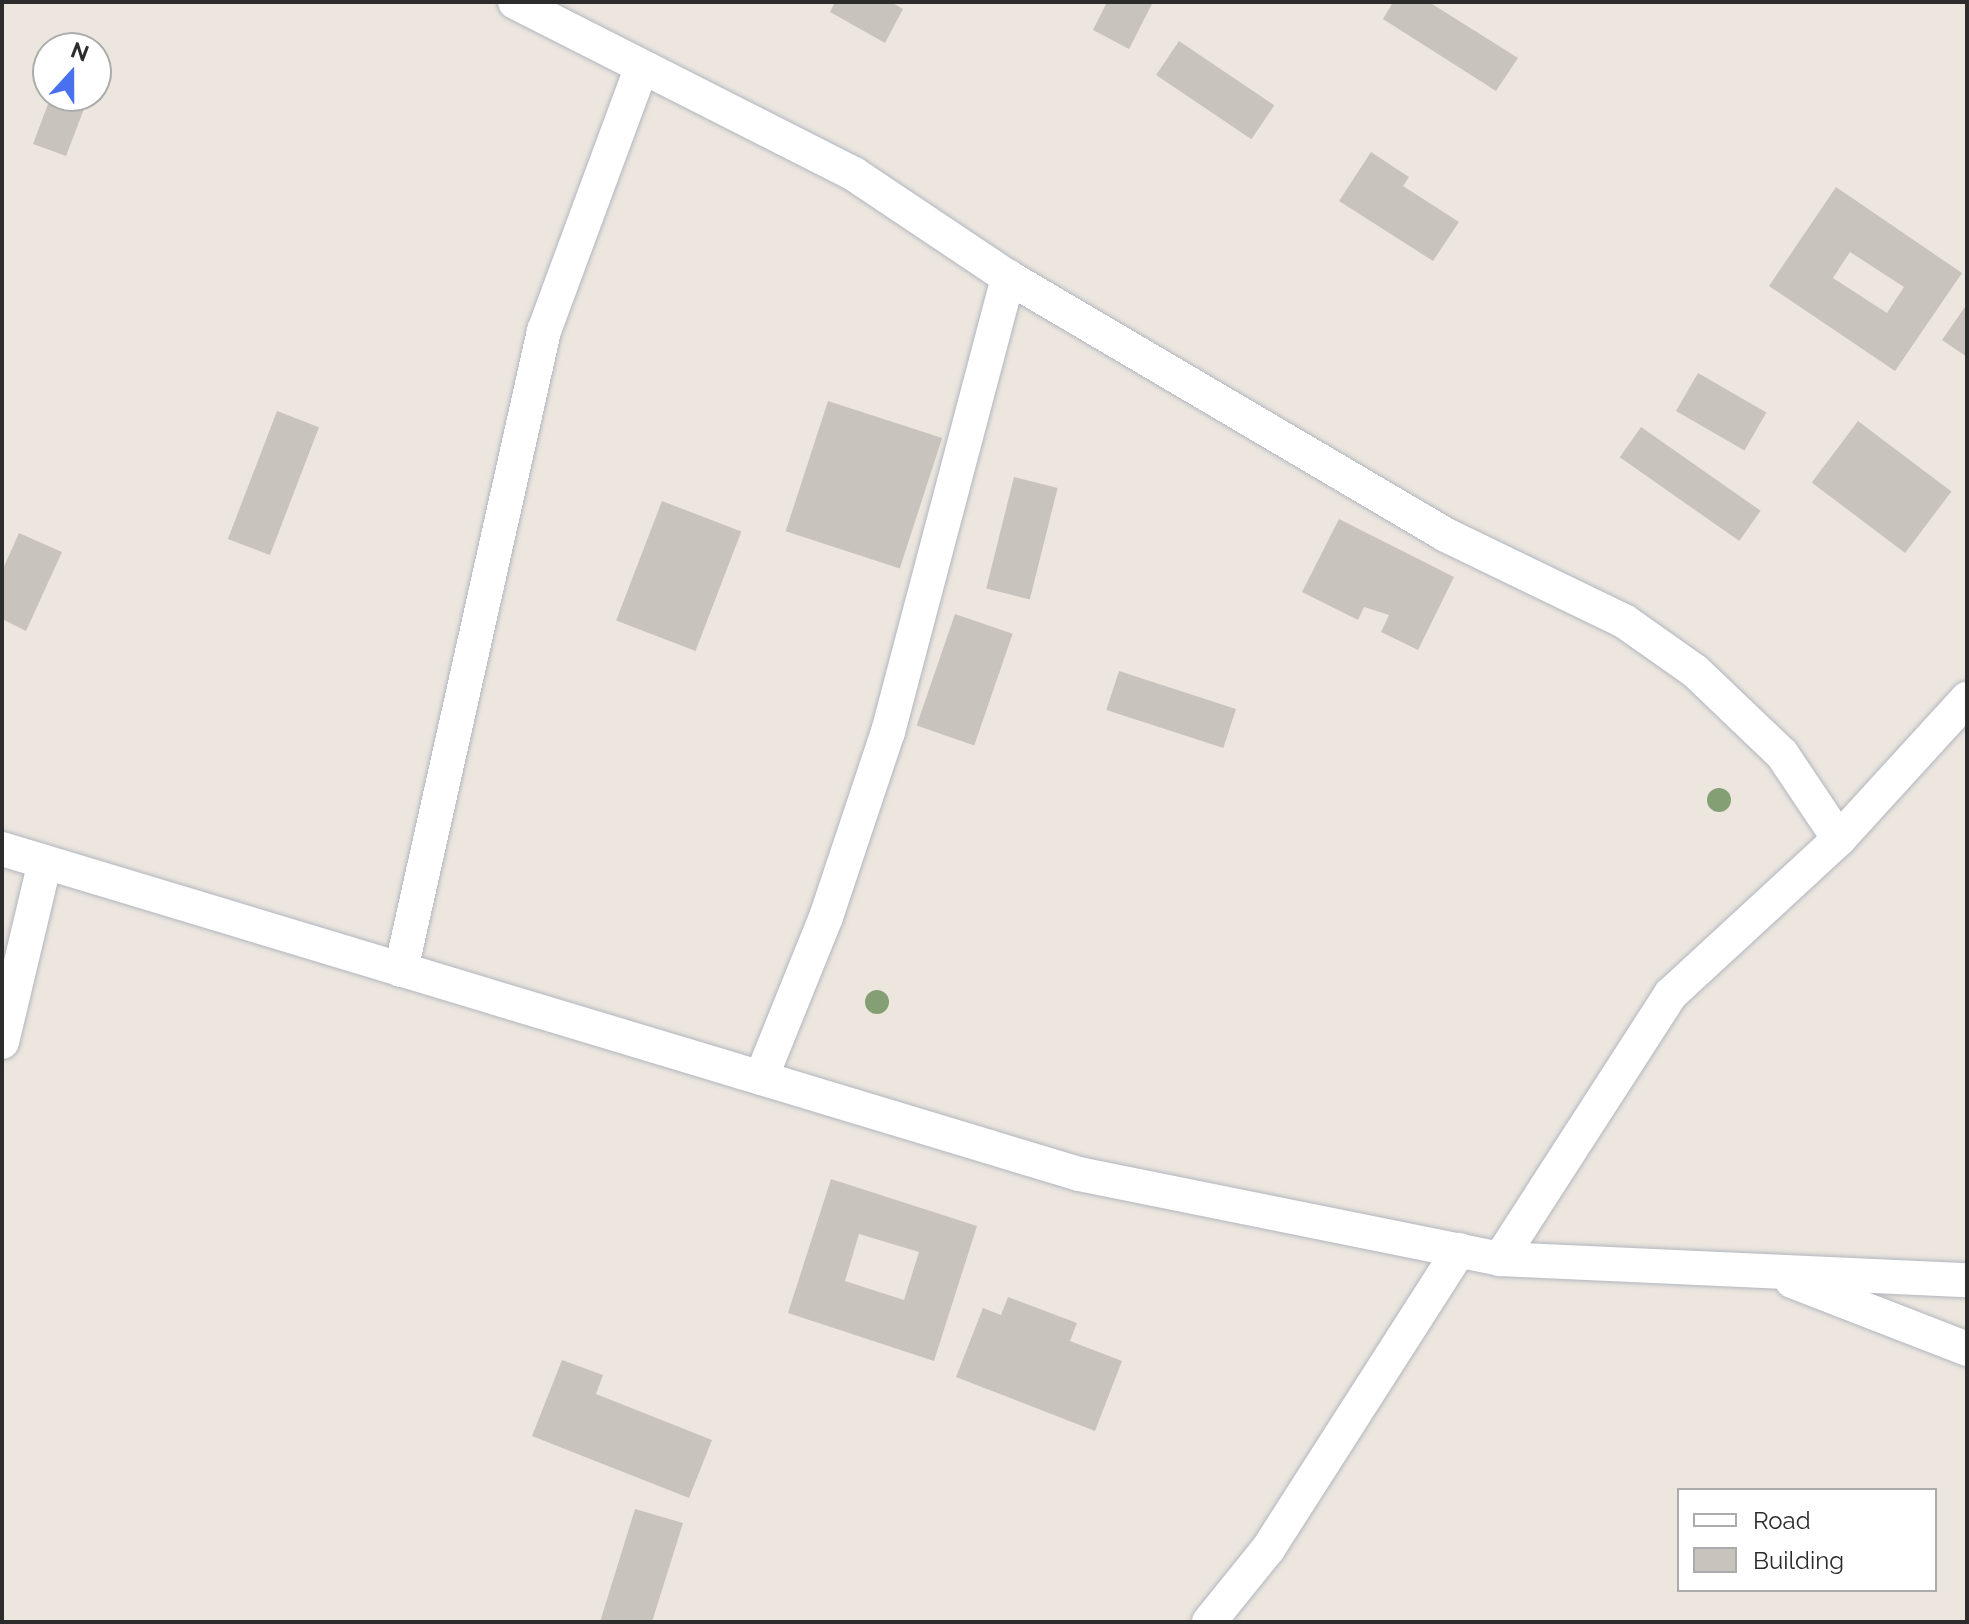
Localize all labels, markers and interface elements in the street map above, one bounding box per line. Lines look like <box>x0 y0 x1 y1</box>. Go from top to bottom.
north arrow <box>32 32 112 112</box>
text: N <box>67 36 92 67</box>
legend <box>1677 1488 1937 1592</box>
text: Road <box>1753 1506 1811 1535</box>
text: Building <box>1753 1546 1844 1575</box>

